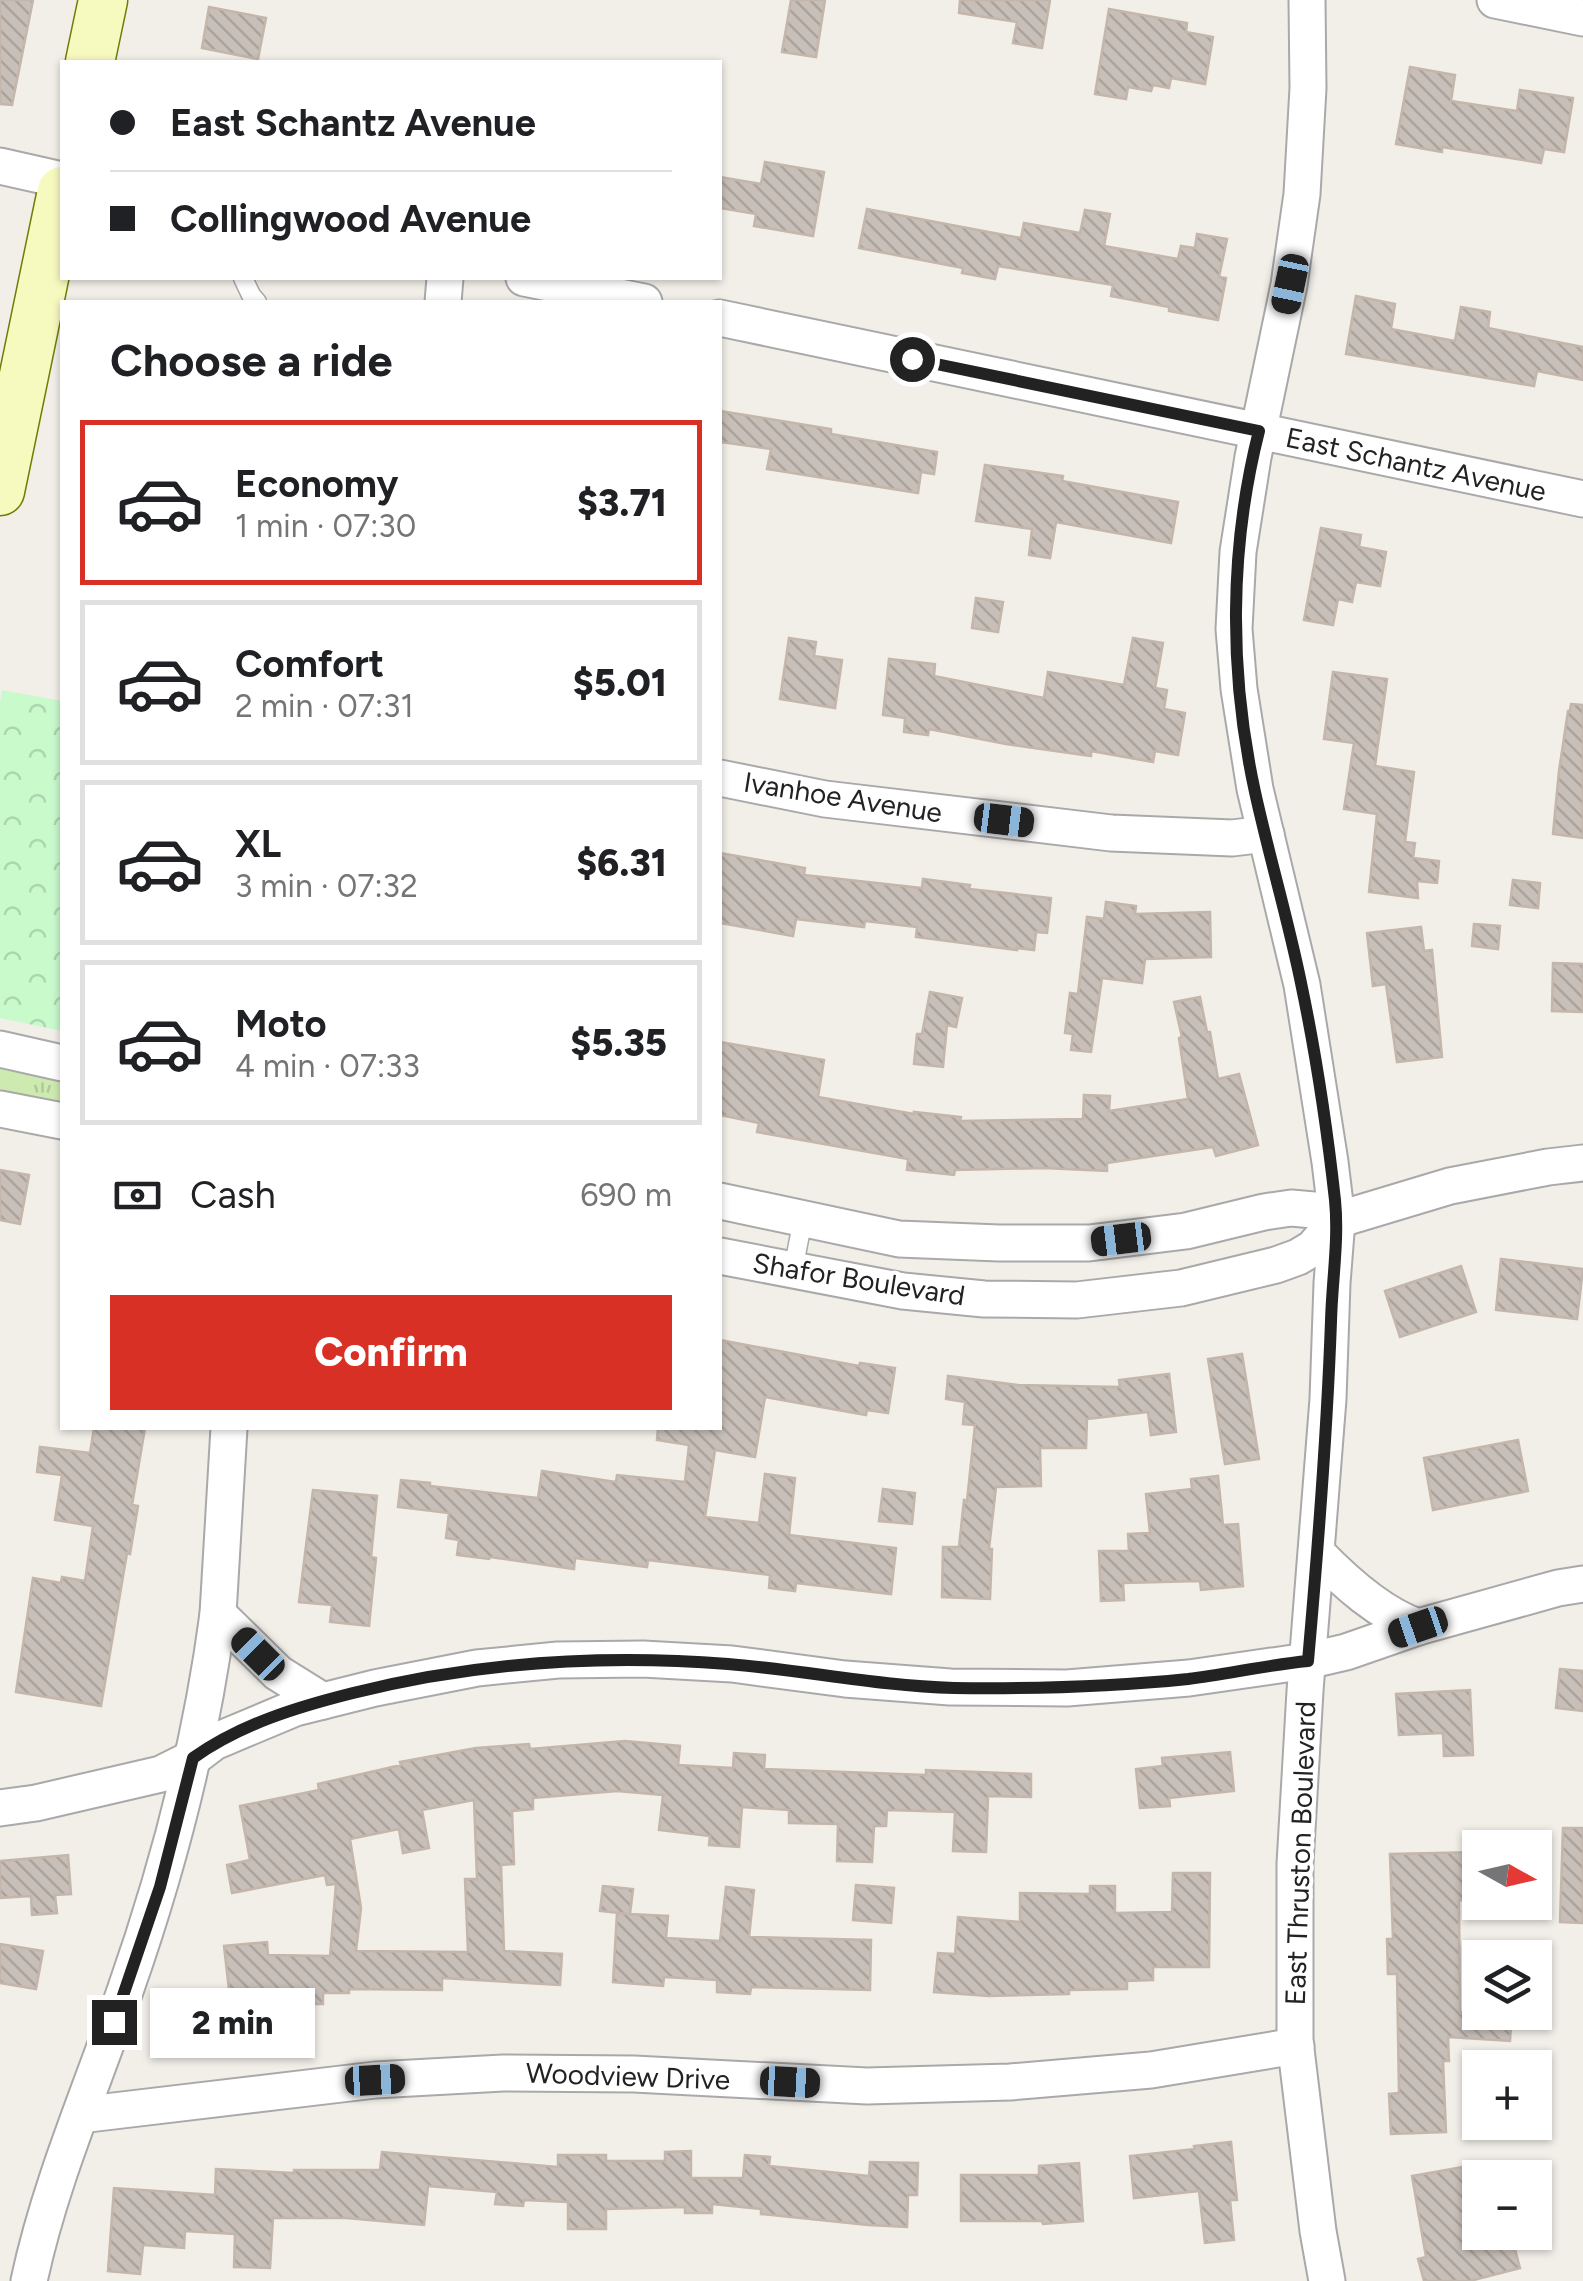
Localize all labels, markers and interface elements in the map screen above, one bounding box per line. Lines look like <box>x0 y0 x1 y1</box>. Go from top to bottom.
text: East Schantz Avenue <box>170 100 536 146</box>
text: Collingwood Avenue <box>170 196 531 242</box>
car <box>1269 252 1311 316</box>
text: Choose a ride <box>110 333 392 387</box>
route start <box>890 337 935 382</box>
street label: East Schantz Avenue <box>1283 420 1549 508</box>
icon: car <box>115 458 205 548</box>
text: Economy <box>235 461 398 507</box>
text: $3.71 <box>577 480 667 526</box>
text: 1 min · 07:30 <box>235 507 416 545</box>
icon: car <box>115 638 205 728</box>
text: Comfort <box>235 641 384 687</box>
text: $5.01 <box>573 660 667 706</box>
text: 2 min · 07:31 <box>235 687 414 725</box>
street label: Ivanhoe Avenue <box>741 765 945 829</box>
car <box>972 801 1036 839</box>
icon: car <box>115 818 205 908</box>
text: XL <box>235 821 281 867</box>
text: $6.31 <box>576 840 667 886</box>
text: 3 min · 07:32 <box>235 867 418 905</box>
icon: car <box>115 998 205 1088</box>
text: Moto <box>235 1001 327 1047</box>
text: $5.35 <box>570 1020 667 1066</box>
text: 4 min · 07:33 <box>235 1047 420 1085</box>
icon: cash <box>110 1168 165 1223</box>
text: Cash <box>190 1172 276 1218</box>
text: 690 m <box>580 1176 672 1214</box>
car <box>1089 1220 1153 1258</box>
street label: Shafor Boulevard <box>750 1245 968 1313</box>
button: Confirm <box>110 1295 672 1410</box>
car <box>1385 1603 1451 1651</box>
car <box>226 1622 290 1686</box>
street label: East Thruston Boulevard <box>1278 1700 1322 2006</box>
north arrow <box>1462 1830 1552 1920</box>
map controls <box>1462 1830 1552 2250</box>
button: layers <box>1462 1940 1552 2030</box>
callout: 2 min <box>149 1987 314 2057</box>
route end <box>92 2000 137 2045</box>
text: 2 min <box>192 2004 273 2042</box>
button: + <box>1462 2050 1552 2140</box>
street label: Woodview Drive <box>525 2055 731 2097</box>
car <box>344 2063 406 2097</box>
car <box>759 2065 821 2099</box>
button: − <box>1462 2160 1552 2250</box>

